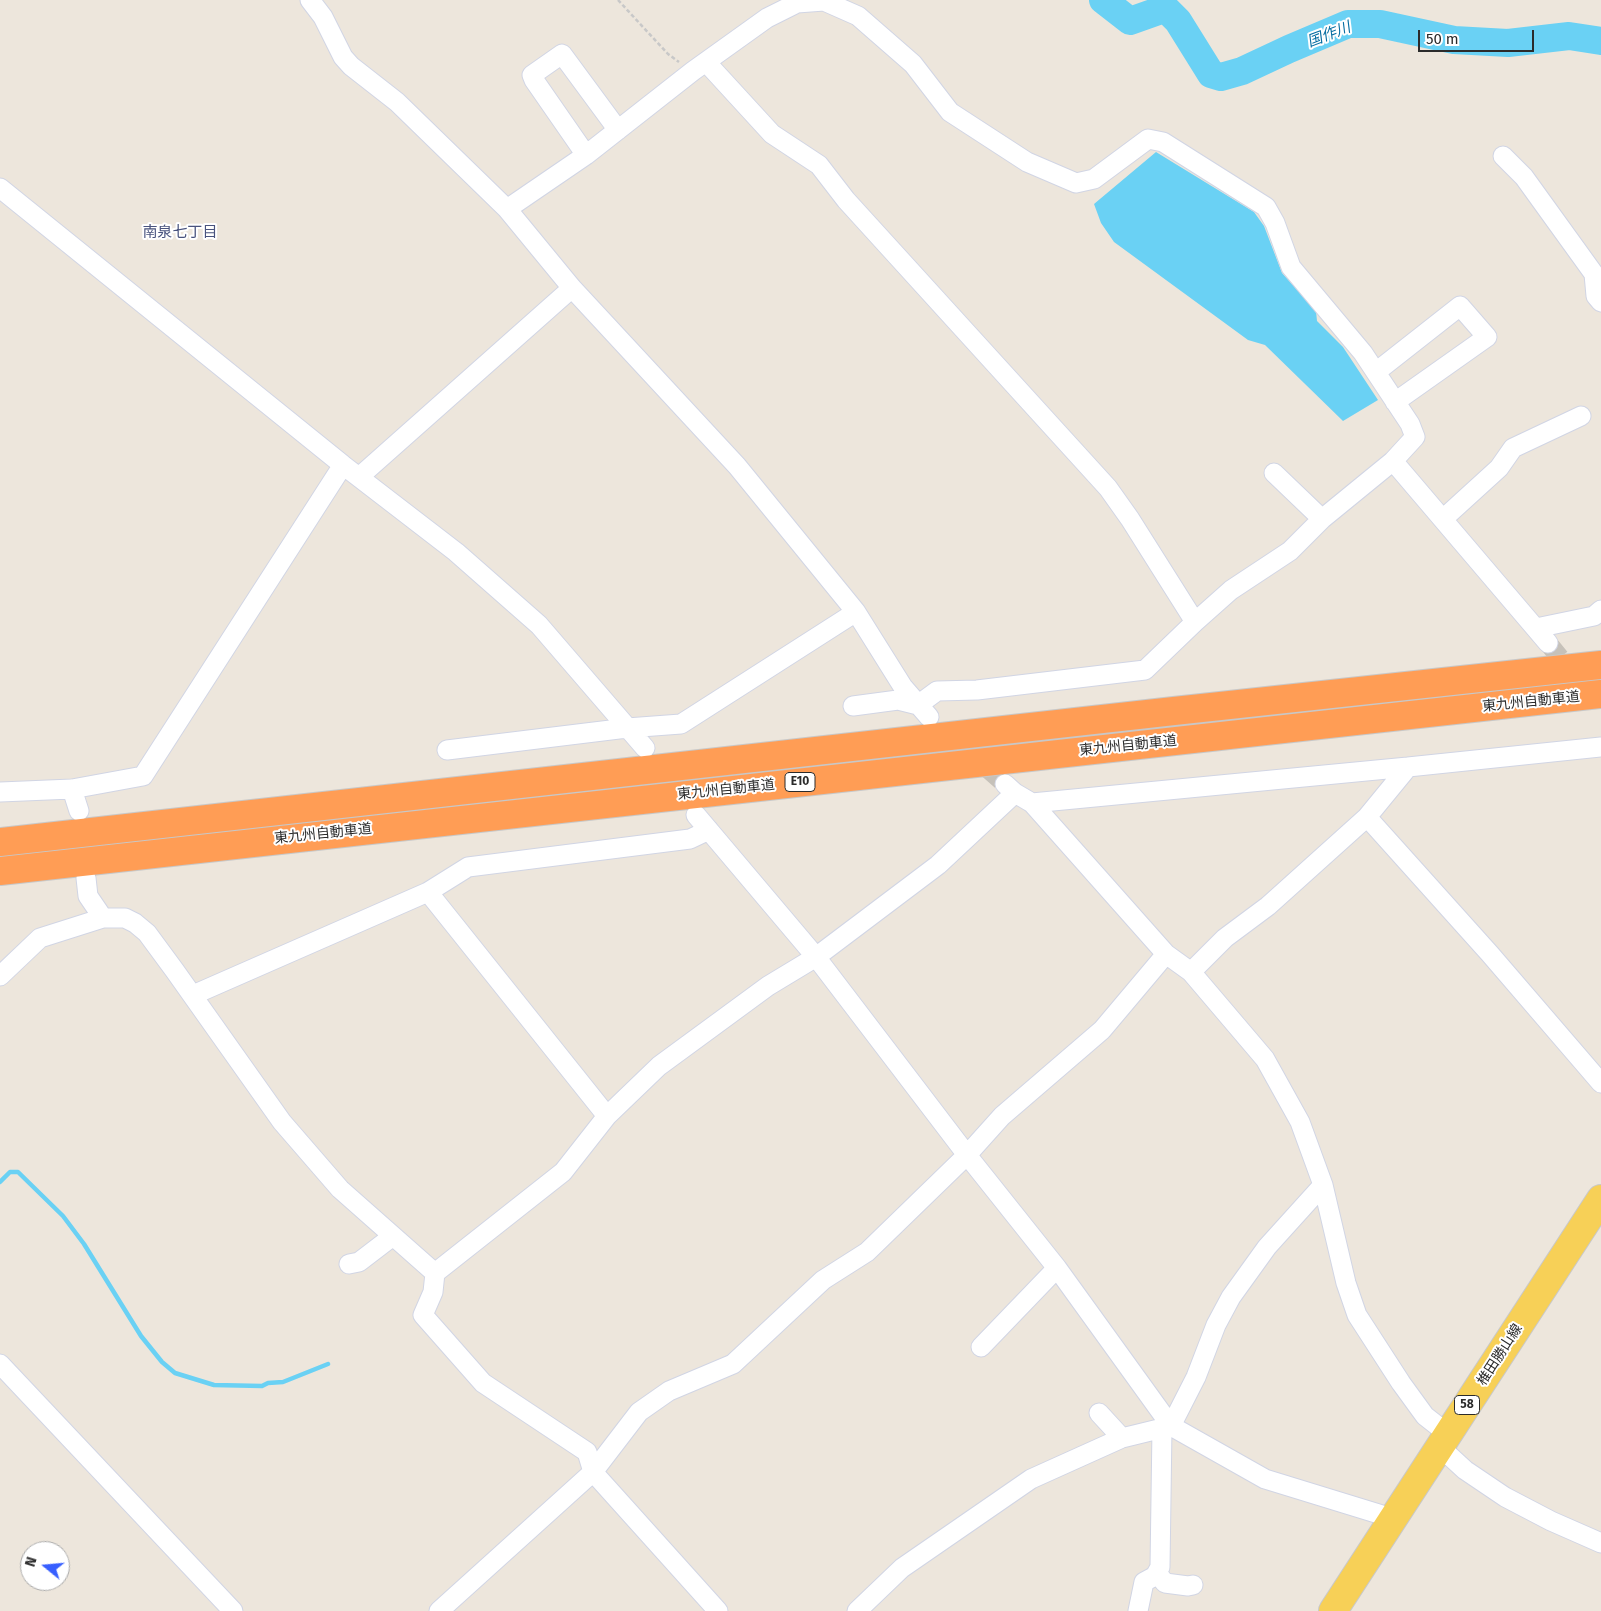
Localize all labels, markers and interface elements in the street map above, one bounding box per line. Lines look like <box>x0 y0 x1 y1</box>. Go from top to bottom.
water label: 国作川 <box>1305 19 1353 51</box>
scale bar <box>1421 20 1537 52</box>
text: 50 m <box>1426 30 1459 48</box>
district label: 南泉七丁目 <box>143 224 217 242</box>
street label: 東九州自動車道 <box>1481 689 1581 715</box>
street label: 東九州自動車道 <box>1078 733 1178 759</box>
road number: E10 <box>785 772 815 792</box>
street label: 東九州自動車道 <box>676 777 776 803</box>
street label: 東九州自動車道 <box>273 821 373 847</box>
street label: 椎田勝山線 <box>1474 1321 1526 1389</box>
road number: 58 <box>1454 1396 1480 1414</box>
north arrow <box>20 1541 70 1591</box>
text: N <box>22 1555 41 1569</box>

